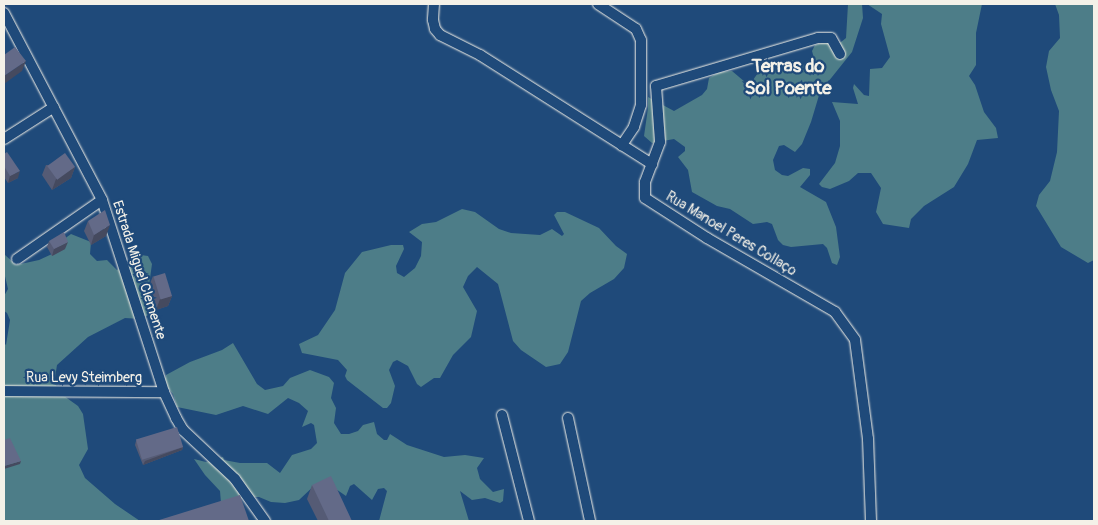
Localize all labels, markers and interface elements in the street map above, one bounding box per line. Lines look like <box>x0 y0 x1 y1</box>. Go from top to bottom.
district label: Terras do Sol Poente <box>744 56 832 100</box>
street label: Rua Manoel Peres Collaço <box>663 188 799 280</box>
street label: Estrada Miguel Clemente <box>109 198 169 342</box>
street label: Rua Levy Steimberg <box>26 370 142 386</box>

